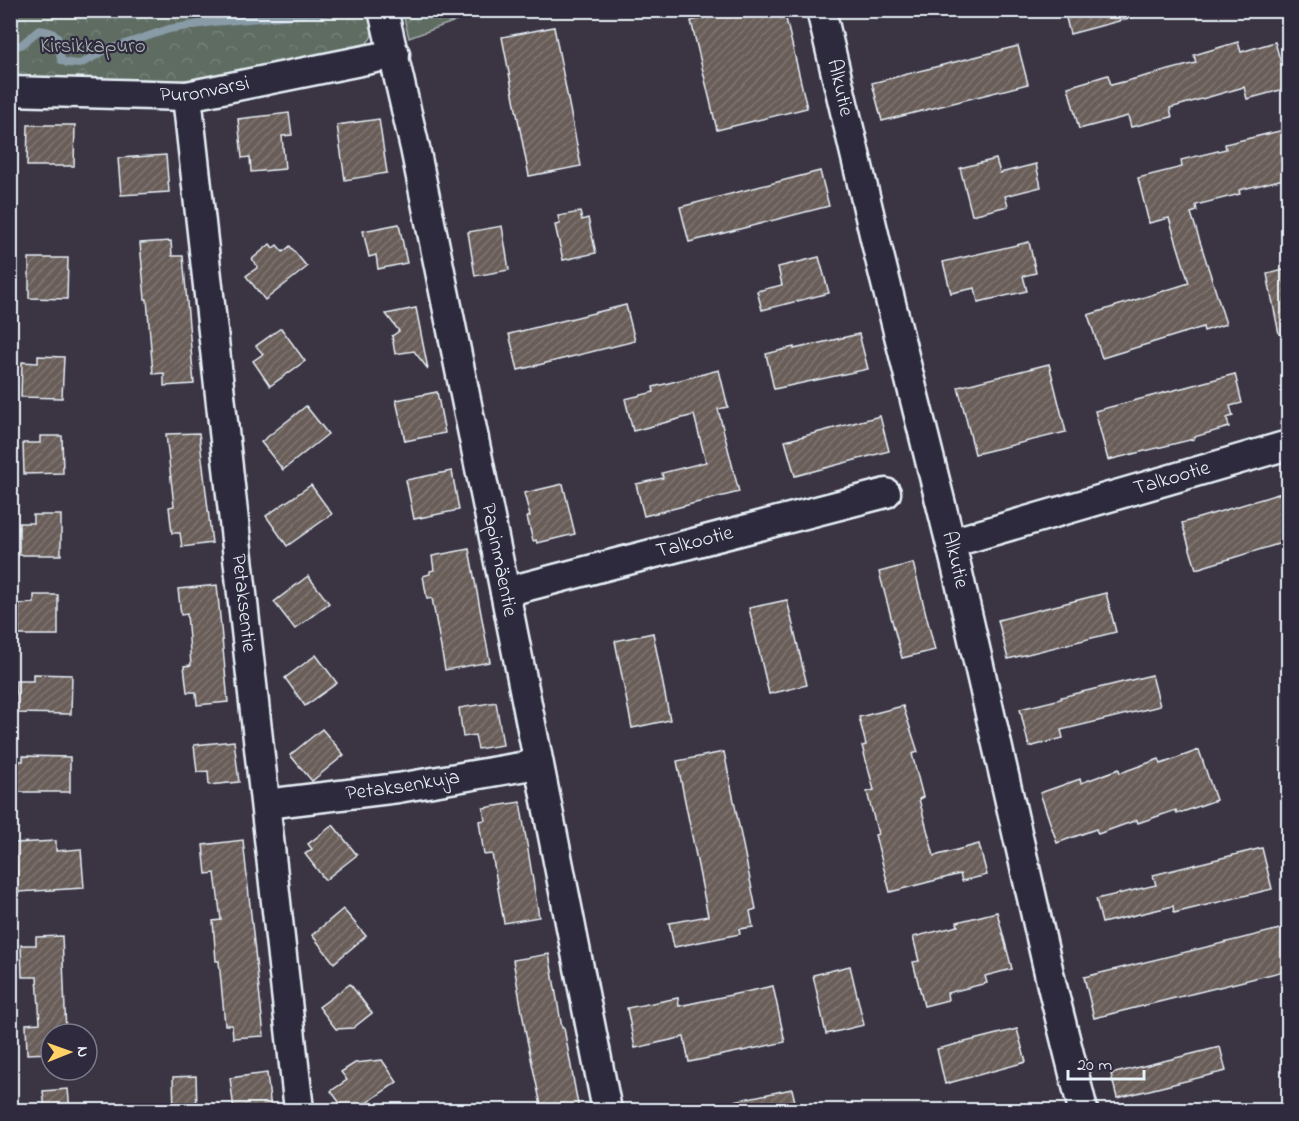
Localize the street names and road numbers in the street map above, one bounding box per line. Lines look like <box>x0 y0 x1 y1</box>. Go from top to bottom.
street label: Alkutie <box>818 56 861 120</box>
street label: Puronvarsi <box>159 69 252 111</box>
street label: Talkootie <box>1130 453 1214 504</box>
street label: Papinmäentie <box>472 501 525 620</box>
street label: Talkootie <box>653 518 737 567</box>
street label: Alkutie <box>933 528 976 592</box>
street label: Petaksentie <box>223 552 263 654</box>
street label: Petaksenkuja <box>344 763 462 809</box>

